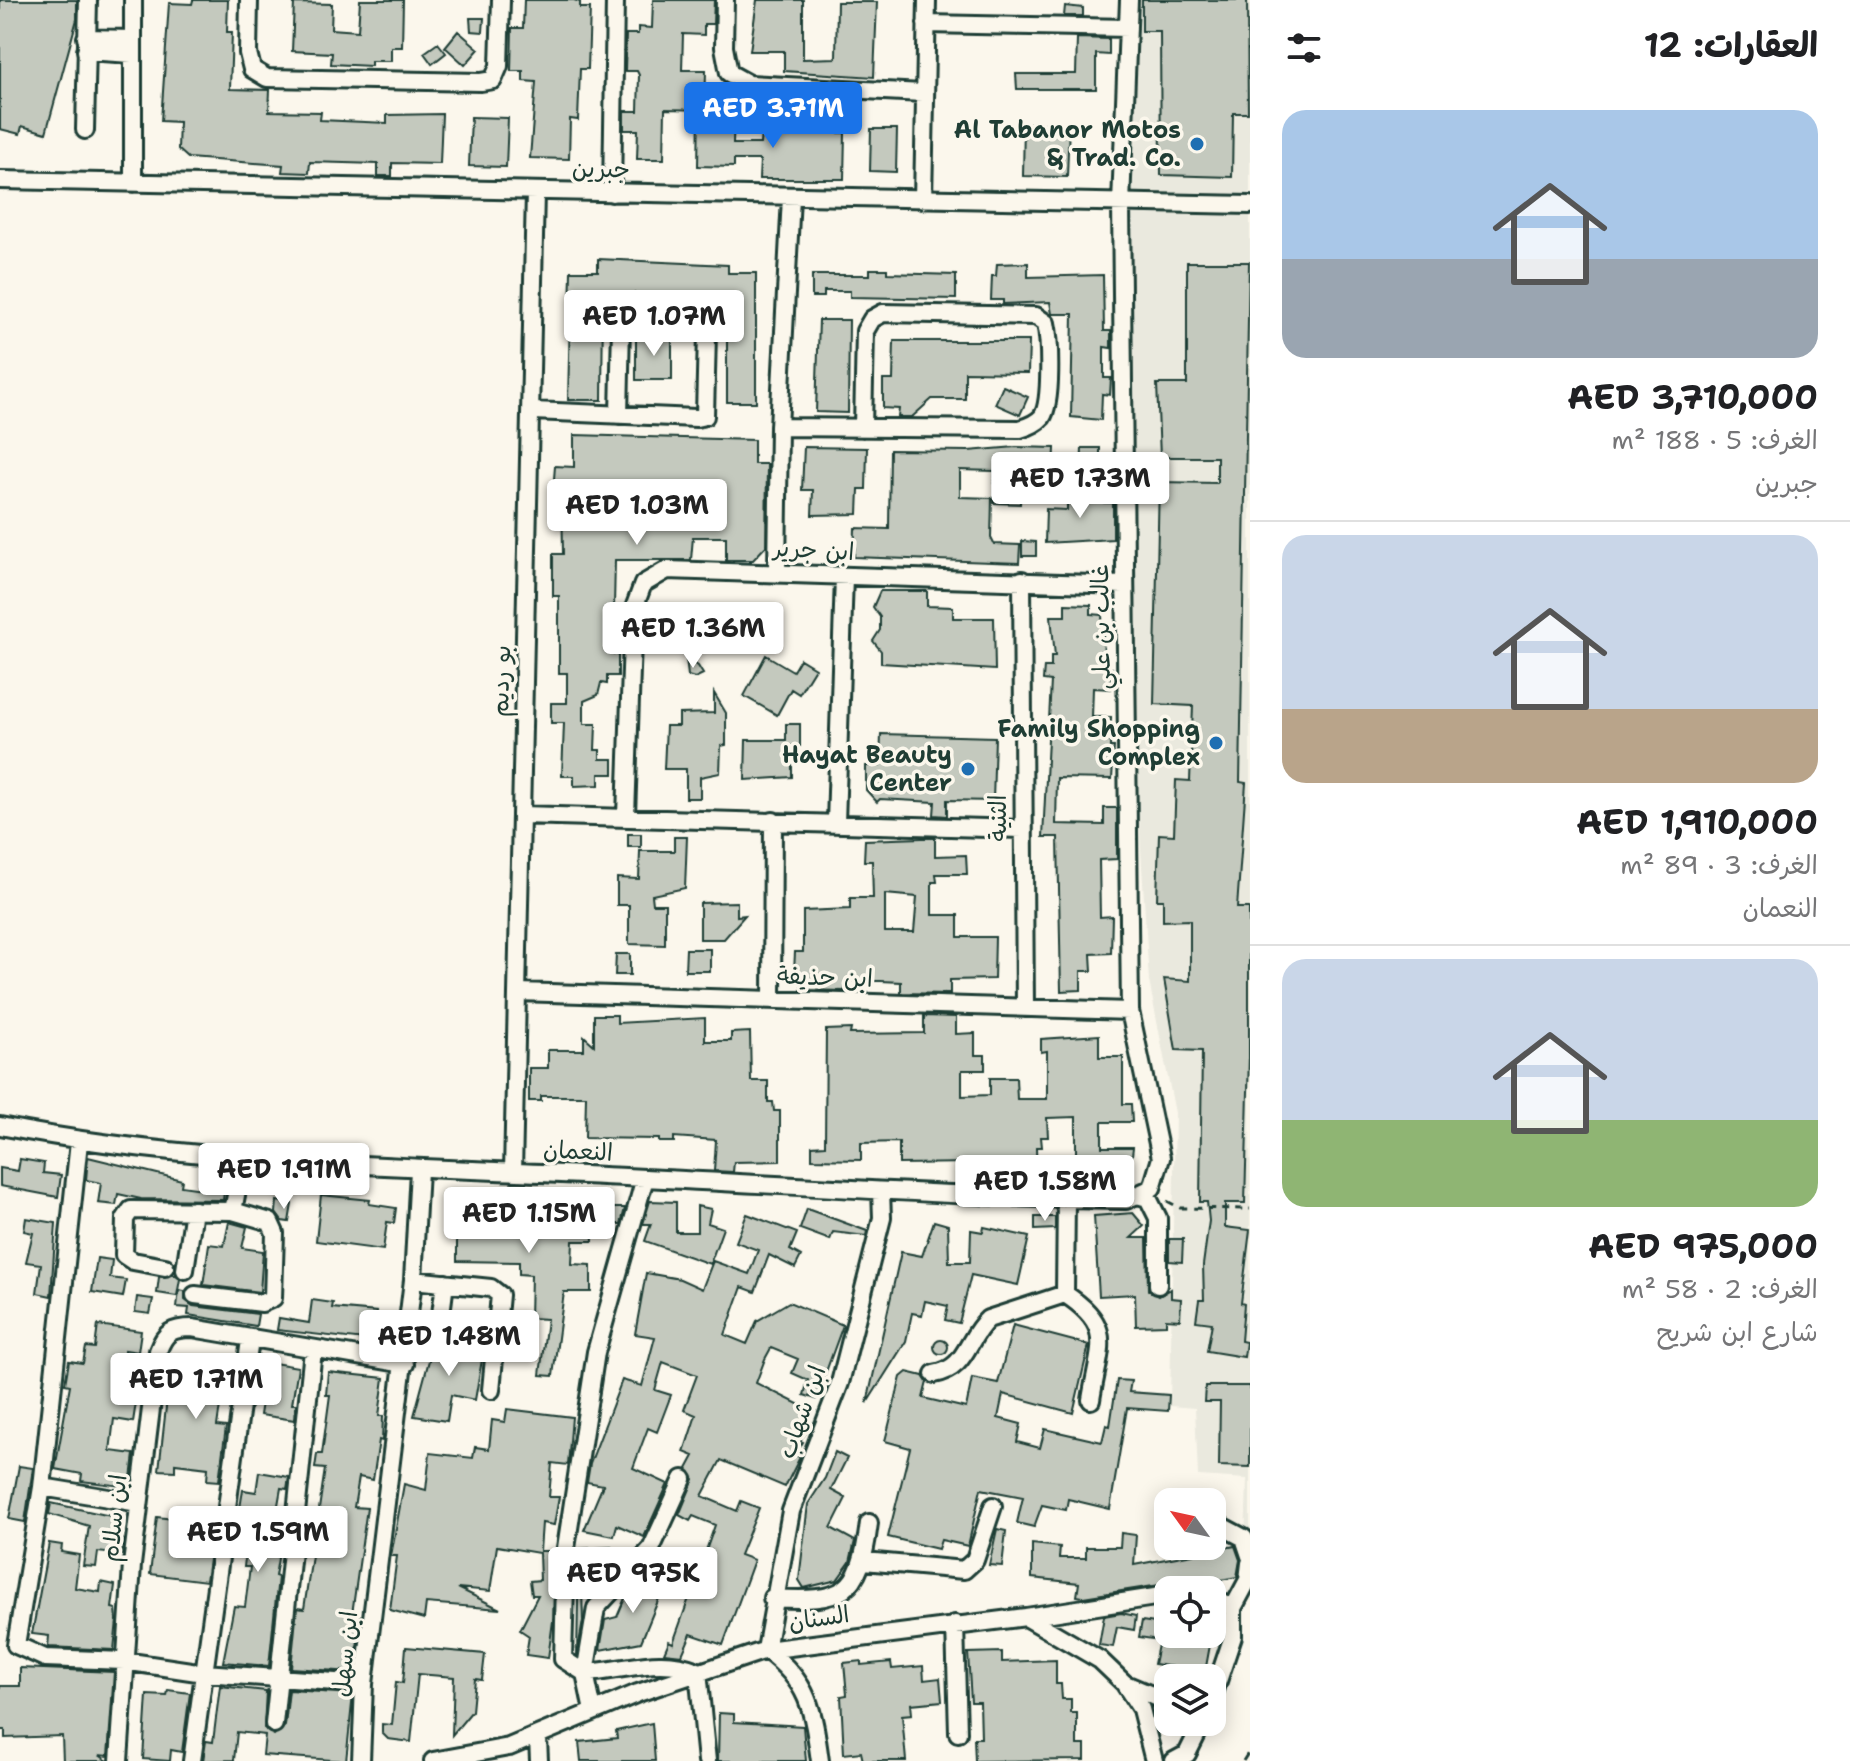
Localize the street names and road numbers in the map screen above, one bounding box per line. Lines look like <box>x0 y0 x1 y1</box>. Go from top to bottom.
street label: جبرين <box>572 152 630 186</box>
street label: ابن جرير <box>771 532 855 568</box>
street label: غالب بن علي <box>1084 564 1123 690</box>
street label: بو رديم <box>484 644 520 718</box>
street label: الثنية <box>982 794 1014 842</box>
street label: ابن حذيفة <box>777 959 873 995</box>
street label: النعمان <box>542 1133 614 1169</box>
street label: ابن شهاب <box>770 1361 834 1463</box>
street label: ابن سلام <box>93 1473 136 1564</box>
street label: السنان <box>786 1598 852 1638</box>
street label: ابن سهل <box>325 1609 365 1699</box>

